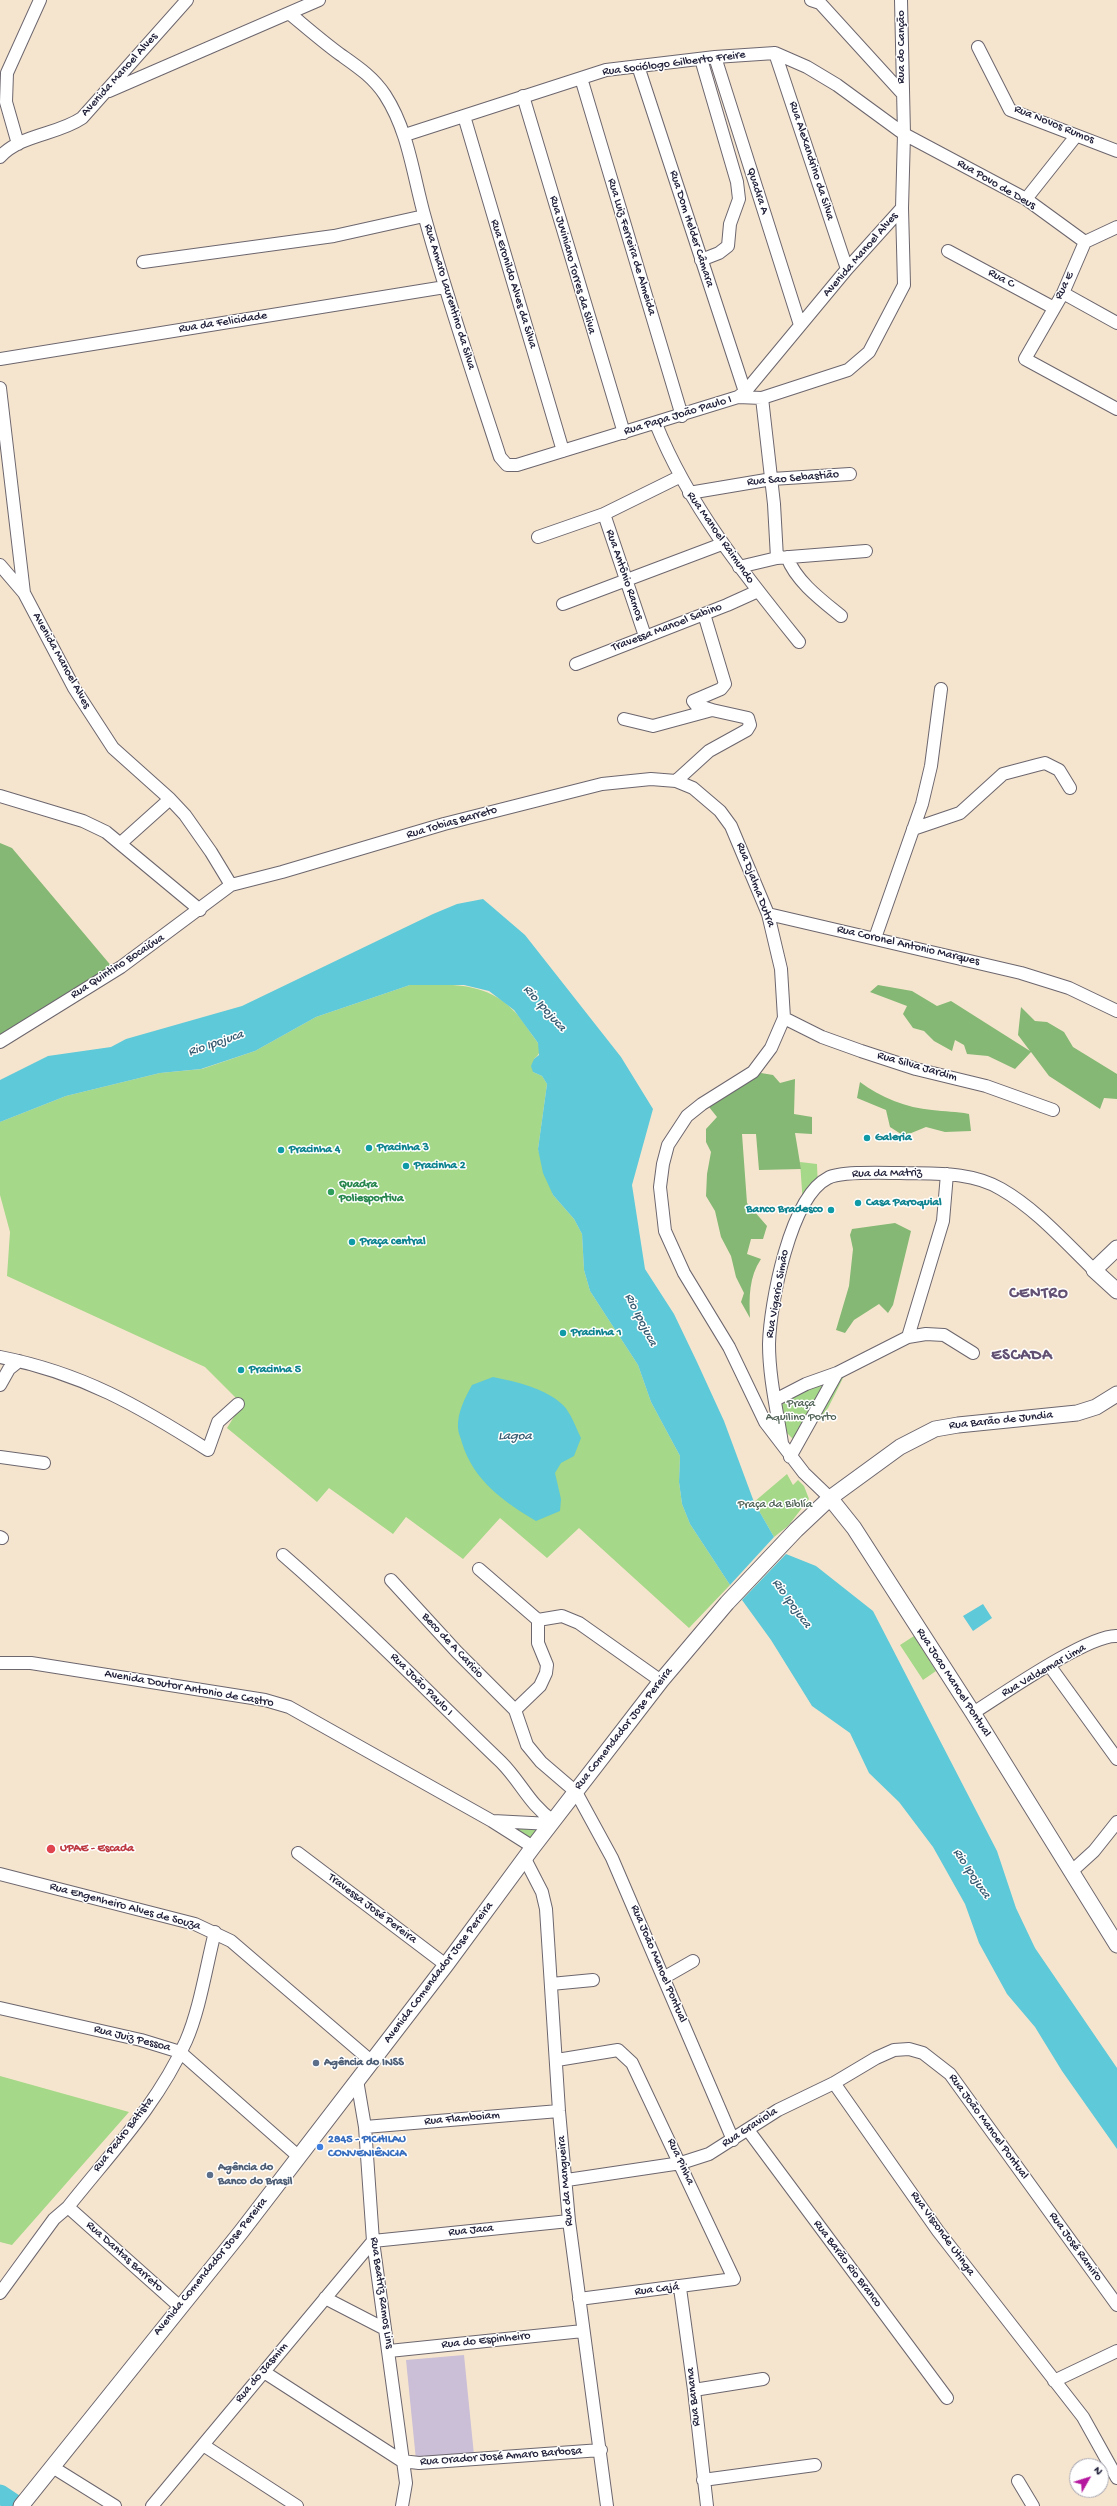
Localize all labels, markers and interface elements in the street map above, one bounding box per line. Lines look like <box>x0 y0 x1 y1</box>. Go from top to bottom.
street label: Rua do Canção <box>895 10 909 84</box>
street label: Avenida Manoel Alves <box>79 30 161 120</box>
street label: Rua Sociólogo Gilberto Freire <box>602 48 746 80</box>
street label: Rua Alexandrino da Silva <box>785 100 837 222</box>
street label: Rua Novos Rumos <box>1012 102 1096 148</box>
street label: Rua Povo de Deus <box>954 157 1038 213</box>
street label: Quadra A <box>743 166 771 216</box>
street label: Rua Dom Helder Câmara <box>665 169 717 289</box>
street label: Rua Luiz Ferreira de Almeida <box>603 177 659 317</box>
street label: Rua Juviniano Torres da Sliva <box>545 194 599 336</box>
street label: Avenida Manoel Alves <box>820 210 902 300</box>
street label: Rua Eronildo Alves da Silva <box>486 218 540 350</box>
street label: Rua Amaro Laurentino da Silva <box>420 223 478 371</box>
street label: Rua C <box>985 266 1017 292</box>
street label: Rua E <box>1052 270 1078 302</box>
street label: Rua da Felicidade <box>178 309 268 337</box>
street label: Rua Papa João Paulo I <box>622 393 734 439</box>
street label: Rua Sao Sebastião <box>746 468 840 490</box>
street label: Rua Manoel Raimundo <box>683 489 757 587</box>
street label: Rua Antônio Ramos <box>602 528 646 622</box>
street label: Travessa Manoel Sabino <box>610 600 724 656</box>
street label: Avenida Manoel Alves <box>29 610 93 712</box>
street label: Rua Tobias Barreto <box>405 803 499 843</box>
street label: Rua Djalma Dutra <box>732 841 778 929</box>
street label: Rua Coronel Antonio Marques <box>835 923 981 969</box>
street label: Rua Quintino Bocaiúva <box>68 931 168 1003</box>
water label: Rio Ipojuca <box>519 983 569 1035</box>
water label: Rio Ipojuca <box>186 1027 246 1061</box>
street label: Rua Silva Jardim <box>875 1049 959 1085</box>
place label: Galeria <box>875 1131 912 1145</box>
marker: Galeria <box>862 1133 872 1143</box>
place label: Pracinha 3 <box>377 1141 429 1155</box>
place label: Pracinha 4 <box>289 1143 341 1157</box>
marker: Pracinha 3 <box>364 1143 374 1153</box>
marker: Pracinha 4 <box>276 1145 286 1155</box>
place label: Pracinha 2 <box>414 1159 466 1173</box>
marker: Pracinha 2 <box>401 1161 411 1171</box>
street label: Rua da Matriz <box>852 1166 922 1182</box>
place label: Quadra Poliesportiva <box>339 1178 404 1206</box>
marker: Quadra Poliesportiva <box>326 1187 336 1197</box>
place label: Casa Paroquial <box>866 1196 942 1210</box>
marker: Casa Paroquial <box>853 1198 863 1208</box>
place label: Banco Bradesco <box>746 1203 823 1217</box>
marker: Banco Bradesco <box>826 1205 836 1215</box>
place label: Praça central <box>360 1235 426 1249</box>
marker: Praça central <box>347 1237 357 1247</box>
street label: Rua Vigario Simão <box>763 1249 793 1339</box>
district label: CENTRO <box>1009 1285 1069 1305</box>
water label: Rio Ipojuca <box>620 1291 660 1349</box>
place label: Pracinha 1 <box>571 1326 622 1340</box>
marker: Pracinha 1 <box>558 1328 568 1338</box>
district label: ESCADA <box>991 1347 1053 1367</box>
place label: Pracinha 5 <box>249 1363 301 1377</box>
marker: Pracinha 5 <box>236 1365 246 1375</box>
park label: Praça Aquilino Porto <box>766 1397 836 1425</box>
street label: Rua Barão de Jundia <box>948 1408 1054 1434</box>
water label: Lagoa <box>498 1429 532 1445</box>
park label: Praça da Biblía <box>738 1498 812 1512</box>
water label: Rio Ipojuca <box>768 1576 814 1632</box>
street label: Beco de A Caricio <box>418 1610 486 1682</box>
street label: Rua Joao Manoel Pontual <box>912 1626 994 1740</box>
street label: Rua Valdemar Lima <box>999 1641 1089 1701</box>
street label: Rua João Paulo I <box>386 1650 456 1720</box>
street label: Rua Comendador Jose Pereira <box>572 1665 676 1793</box>
street label: Avenida Doutor Antonio de Castro <box>103 1667 275 1711</box>
place label: UPAE - Escada <box>60 1842 134 1856</box>
marker: UPAE - Escada <box>45 1843 57 1855</box>
water label: Rio Ipojuca <box>949 1846 993 1902</box>
street label: Travessa José Pereira <box>324 1871 420 1947</box>
street label: Rua Engenheiro Alves de Souza <box>48 1880 202 1934</box>
street label: Avenida Comendador Jose Pereira <box>381 1899 497 2047</box>
street label: Rua João Manoel Pontual <box>627 1903 689 2025</box>
street label: Rua Juiz Pessoa <box>92 2022 172 2056</box>
place label: Agência do INSS <box>324 2056 404 2070</box>
marker: Agência do INSS <box>311 2058 321 2068</box>
street label: Rua João Manoel Pontual <box>945 2072 1031 2182</box>
street label: Rua Pedro Batista <box>90 2095 158 2175</box>
street label: Rua Graviola <box>720 2105 780 2151</box>
street label: Rua Flamboiam <box>424 2109 500 2129</box>
place label: 2845 - PICHILAU CONVENIÊNCIA <box>328 2133 406 2161</box>
street label: Rua da Mangueira <box>555 2135 577 2227</box>
street label: Rua Pinha <box>663 2137 697 2187</box>
marker: 2845 - PICHILAU CONVENIÊNCIA <box>315 2142 325 2152</box>
place label: Agência do Banco do Brasil <box>218 2161 292 2189</box>
marker: Agência do Banco do Brasil <box>205 2170 215 2180</box>
street label: Rua Visconde Utinga <box>907 2189 977 2279</box>
street label: Avenida Comendador Jose Pereira <box>151 2195 271 2339</box>
street label: Rua José Ramiro <box>1045 2210 1105 2284</box>
street label: Rua Barão Rio Branco <box>810 2218 884 2310</box>
street label: Rua Dantas Barreto <box>82 2219 166 2295</box>
street label: Rua Jaca <box>448 2221 494 2241</box>
street label: Rua Beatriz Ramos Lins <box>366 2236 396 2350</box>
street label: Rua Cajá <box>634 2280 680 2300</box>
street label: Rua do Espinheiro <box>441 2329 531 2353</box>
street label: Rua do Jasmim <box>233 2340 291 2406</box>
street label: Rua Banana <box>684 2367 704 2427</box>
street label: Rua Orador José Amaro Barbosa <box>420 2444 582 2470</box>
north arrow <box>1069 2458 1109 2498</box>
text: N <box>1091 2465 1104 2478</box>

